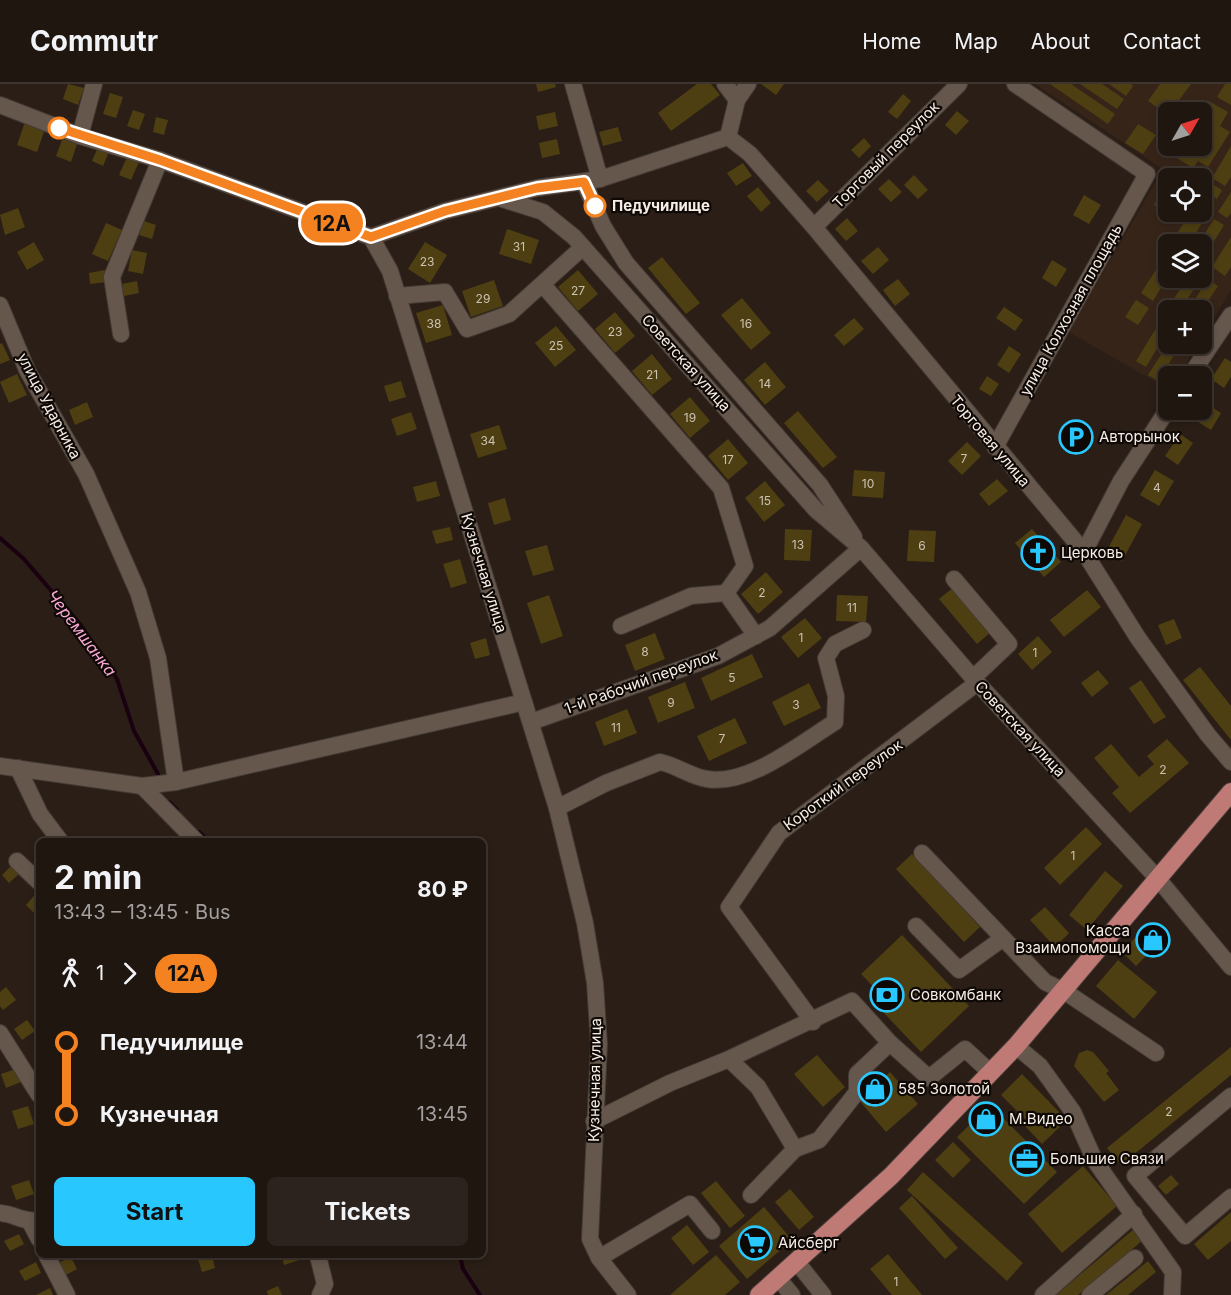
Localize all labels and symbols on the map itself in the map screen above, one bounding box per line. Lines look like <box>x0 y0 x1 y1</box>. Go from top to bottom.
street label: Торговый переулок <box>828 97 943 212</box>
north arrow <box>1158 102 1212 156</box>
unlabelled marker <box>48 117 70 139</box>
marker: Педучилище <box>584 195 606 217</box>
place label: Педучилище <box>612 196 710 215</box>
line badge: 12А <box>298 204 366 242</box>
street label: улица Колхозная площадь <box>1015 221 1126 399</box>
house number: 31 <box>513 239 525 254</box>
house number: 23 <box>420 254 434 269</box>
house number: 27 <box>571 283 585 298</box>
house number: 29 <box>476 291 490 306</box>
street label: Советская улица <box>638 310 735 415</box>
house number: 38 <box>427 316 441 331</box>
house number: 16 <box>740 316 752 331</box>
house number: 23 <box>608 324 622 339</box>
house number: 25 <box>549 338 563 353</box>
street label: улица Ударника <box>13 349 85 462</box>
house number: 21 <box>646 367 658 382</box>
house number: 14 <box>759 376 772 391</box>
street label: Торговая улица <box>946 391 1034 490</box>
house number: 19 <box>684 410 696 425</box>
parking icon: Авторынок <box>1058 419 1094 455</box>
place label: Авторынок <box>1099 427 1180 446</box>
house number: 34 <box>480 433 496 448</box>
house number: 7 <box>961 451 968 466</box>
house number: 17 <box>722 452 734 467</box>
house number: 10 <box>862 476 874 491</box>
house number: 4 <box>1153 480 1161 495</box>
house number: 15 <box>759 493 771 508</box>
street label: Кузнечная улица <box>457 511 512 635</box>
church icon: Церковь <box>1020 535 1056 571</box>
house number: 13 <box>792 537 804 552</box>
house number: 6 <box>918 538 926 553</box>
place label: Церковь <box>1061 543 1123 562</box>
house number: 2 <box>758 585 766 600</box>
water label: Черемшанка <box>43 586 121 680</box>
house number: 11 <box>847 600 857 615</box>
house number: 1 <box>799 630 803 645</box>
house number: 8 <box>641 644 649 659</box>
street label: 1-й Рабочий переулок <box>562 645 720 718</box>
house number: 1 <box>1033 645 1037 660</box>
house number: 5 <box>728 670 736 685</box>
street label: Советская улица <box>971 677 1070 781</box>
house number: 9 <box>667 695 675 710</box>
house number: 3 <box>792 697 800 712</box>
house number: 11 <box>611 720 621 735</box>
house number: 7 <box>719 731 726 746</box>
street label: Короткий переулок <box>779 735 906 834</box>
house number: 2 <box>1159 762 1167 777</box>
house number: 1 <box>1071 848 1075 863</box>
place label: Касса Взаимопомощи <box>1015 921 1130 957</box>
shop icon: Касса Взаимопомощи <box>1135 922 1171 958</box>
bank icon: Совкомбанк <box>869 977 905 1013</box>
place label: Совкомбанк <box>910 985 1001 1004</box>
street label: Кузнечная улица <box>584 1018 605 1142</box>
shop icon: 585 Золотой <box>857 1071 893 1107</box>
place label: 585 Золотой <box>898 1079 990 1098</box>
shop icon: М.Видео <box>968 1101 1004 1137</box>
house number: 2 <box>1165 1104 1173 1119</box>
place label: М.Видео <box>1009 1109 1073 1128</box>
office icon: Большие Связи <box>1009 1141 1045 1177</box>
place label: Большие Связи <box>1050 1149 1164 1168</box>
supermarket icon: Айсберг <box>737 1225 773 1261</box>
place label: Айсберг <box>778 1233 840 1252</box>
house number: 1 <box>894 1274 898 1289</box>

